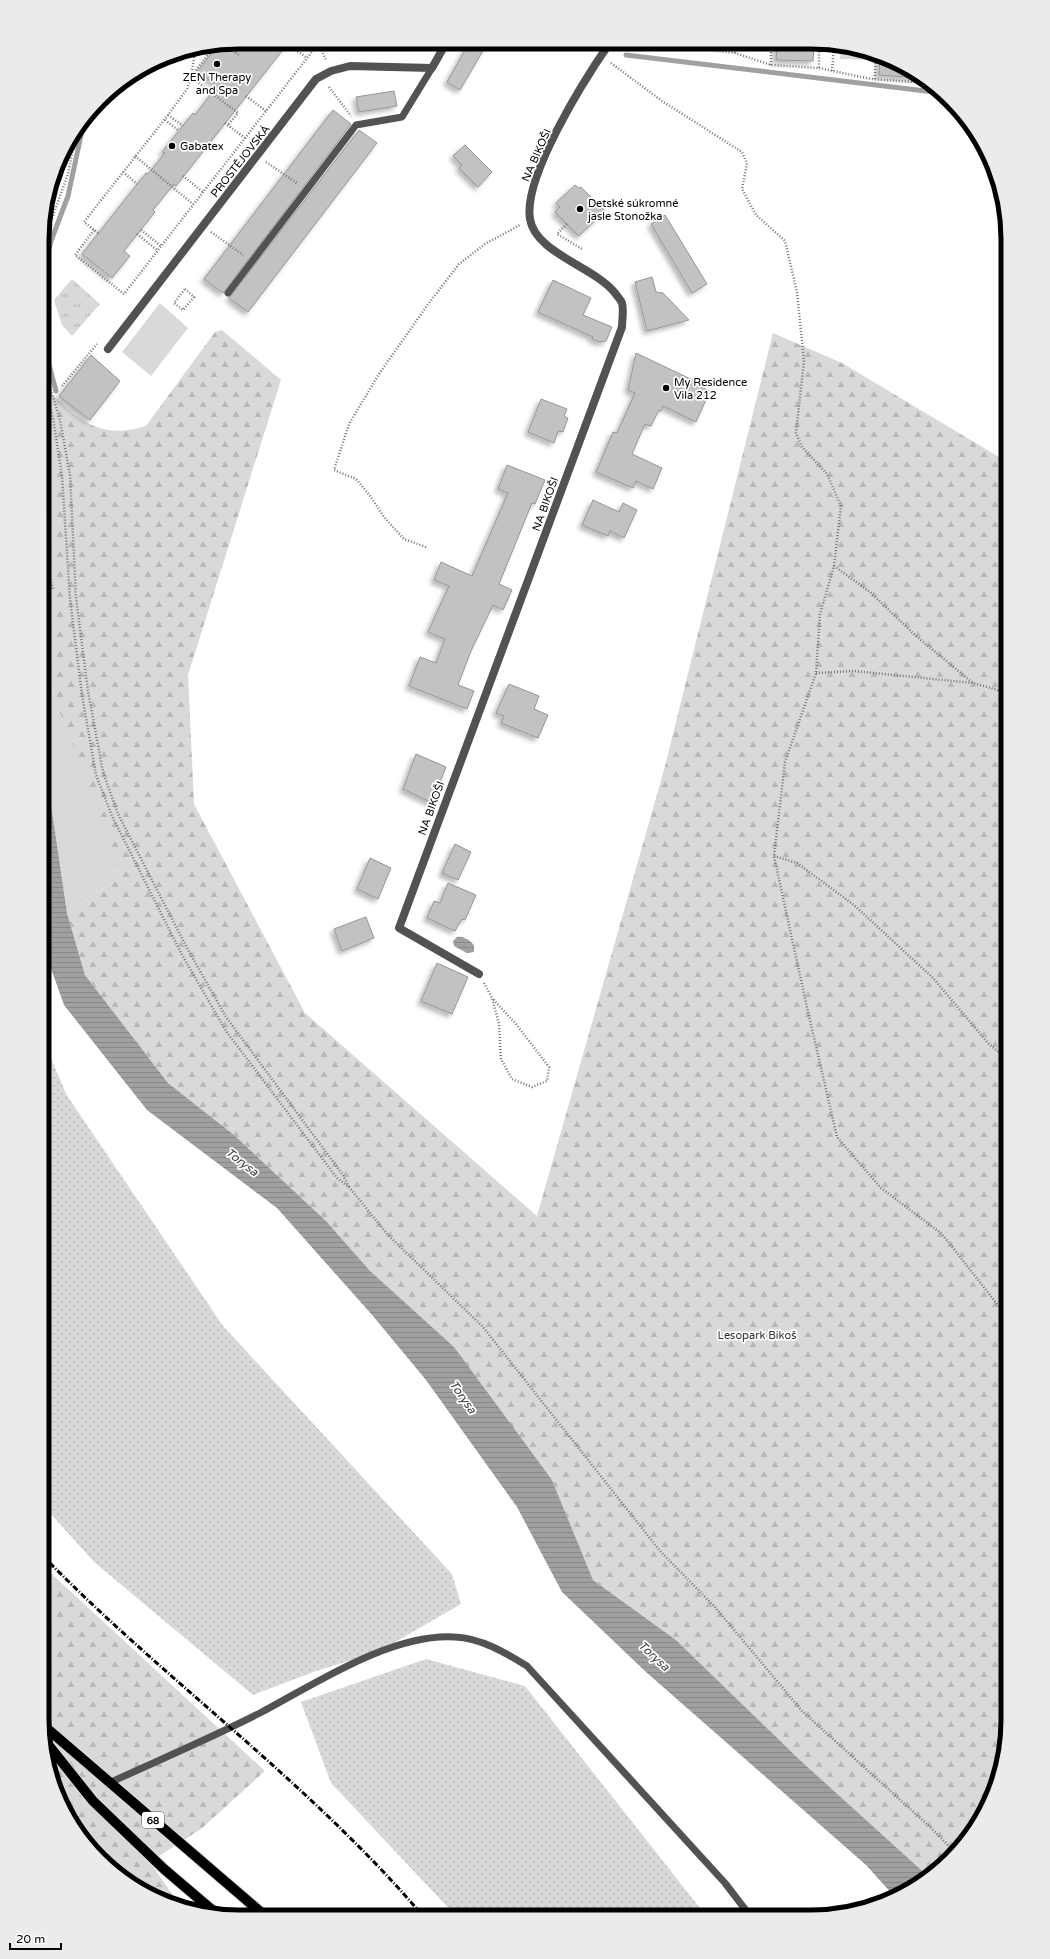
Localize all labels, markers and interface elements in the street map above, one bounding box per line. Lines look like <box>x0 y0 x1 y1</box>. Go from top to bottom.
marker: ZEN Therapy and Spa <box>212 59 222 69</box>
place label: ZEN Therapy and Spa <box>183 71 251 97</box>
street label: PROSTĚJOVSKÁ <box>207 122 273 200</box>
street label: NA BIKOŠI <box>518 126 554 184</box>
place label: Gabatex <box>180 140 224 153</box>
marker: Gabatex <box>167 141 177 151</box>
place label: Detské súkromné jasle Stonožka <box>587 197 678 223</box>
marker: Detské súkromné jasle Stonožka <box>575 204 585 214</box>
place label: My Residence Vila 212 <box>674 376 747 402</box>
marker: My Residence Vila 212 <box>661 383 671 393</box>
street label: NA BIKOŠI <box>529 475 561 533</box>
street label: NA BIKOŠI <box>415 779 447 837</box>
water label: Torysa <box>223 1145 261 1179</box>
park label: Lesopark Bikoš <box>718 1329 796 1342</box>
water label: Torysa <box>447 1378 480 1417</box>
water label: Torysa <box>636 1638 673 1674</box>
road number: 68 <box>142 1812 164 1828</box>
scale bar <box>10 1925 61 1951</box>
text: 20 m <box>16 1932 45 1946</box>

